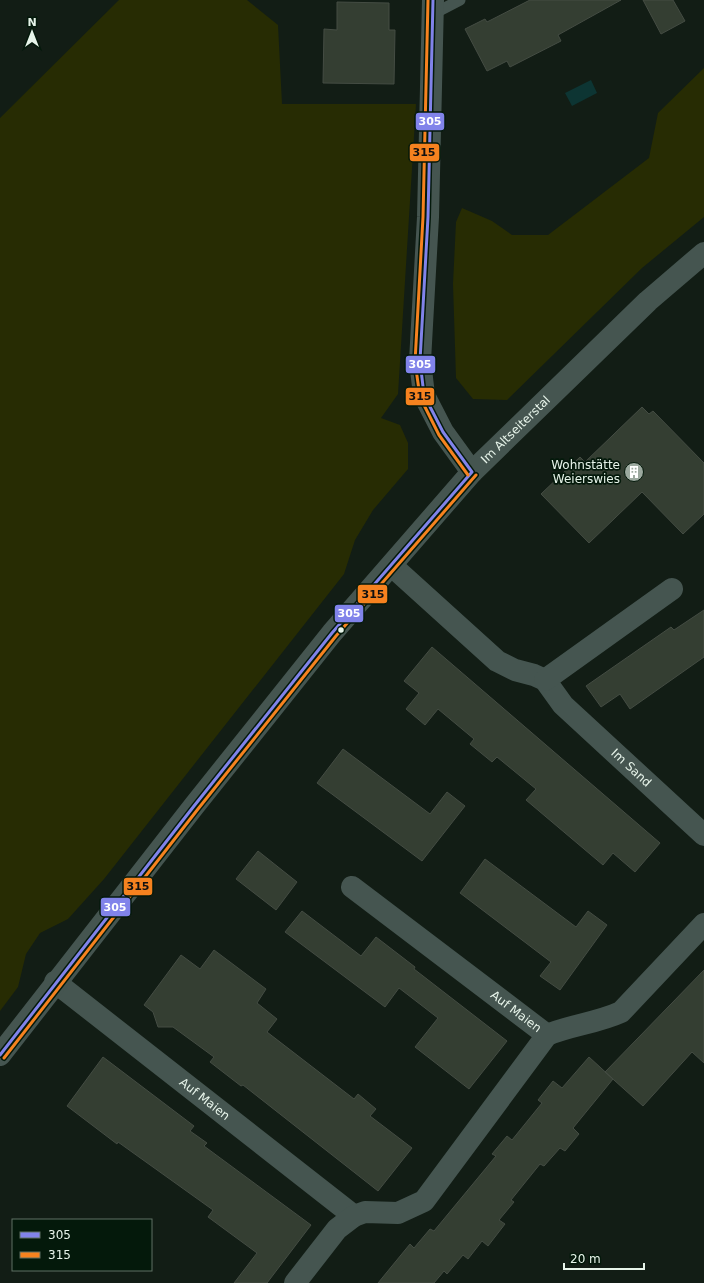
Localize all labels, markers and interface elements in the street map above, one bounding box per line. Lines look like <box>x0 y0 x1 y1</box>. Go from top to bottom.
north arrow <box>12 12 52 52</box>
text: N <box>27 16 37 29</box>
line badge: 305 <box>415 112 445 131</box>
text: 305 <box>419 115 441 128</box>
line badge: 315 <box>409 143 440 162</box>
text: 315 <box>413 146 435 159</box>
line badge: 305 <box>405 355 436 374</box>
text: 305 <box>409 358 431 371</box>
line badge: 315 <box>405 387 435 406</box>
text: 315 <box>409 390 431 403</box>
street label: Im Altseiterstal <box>478 393 553 466</box>
place label: Wohnstätte Weierswies <box>551 458 620 486</box>
building icon: Wohnstätte Weierswies <box>623 461 645 483</box>
line badge: 315 <box>357 584 388 604</box>
text: 315 <box>362 588 384 601</box>
line badge: 305 <box>334 604 364 623</box>
text: 305 <box>338 607 360 620</box>
unlabelled marker <box>336 625 346 635</box>
street label: Im Sand <box>608 746 654 790</box>
line badge: 315 <box>123 877 153 896</box>
text: 315 <box>127 880 149 893</box>
line badge: 305 <box>100 897 131 917</box>
text: 305 <box>104 901 126 914</box>
street label: Auf Maien <box>488 988 544 1035</box>
street label: Auf Maien <box>177 1075 233 1123</box>
legend <box>12 1219 152 1271</box>
text: 305 <box>48 1228 71 1242</box>
scale bar <box>564 1245 644 1271</box>
text: 315 <box>48 1248 71 1262</box>
text: 20 m <box>570 1252 601 1266</box>

